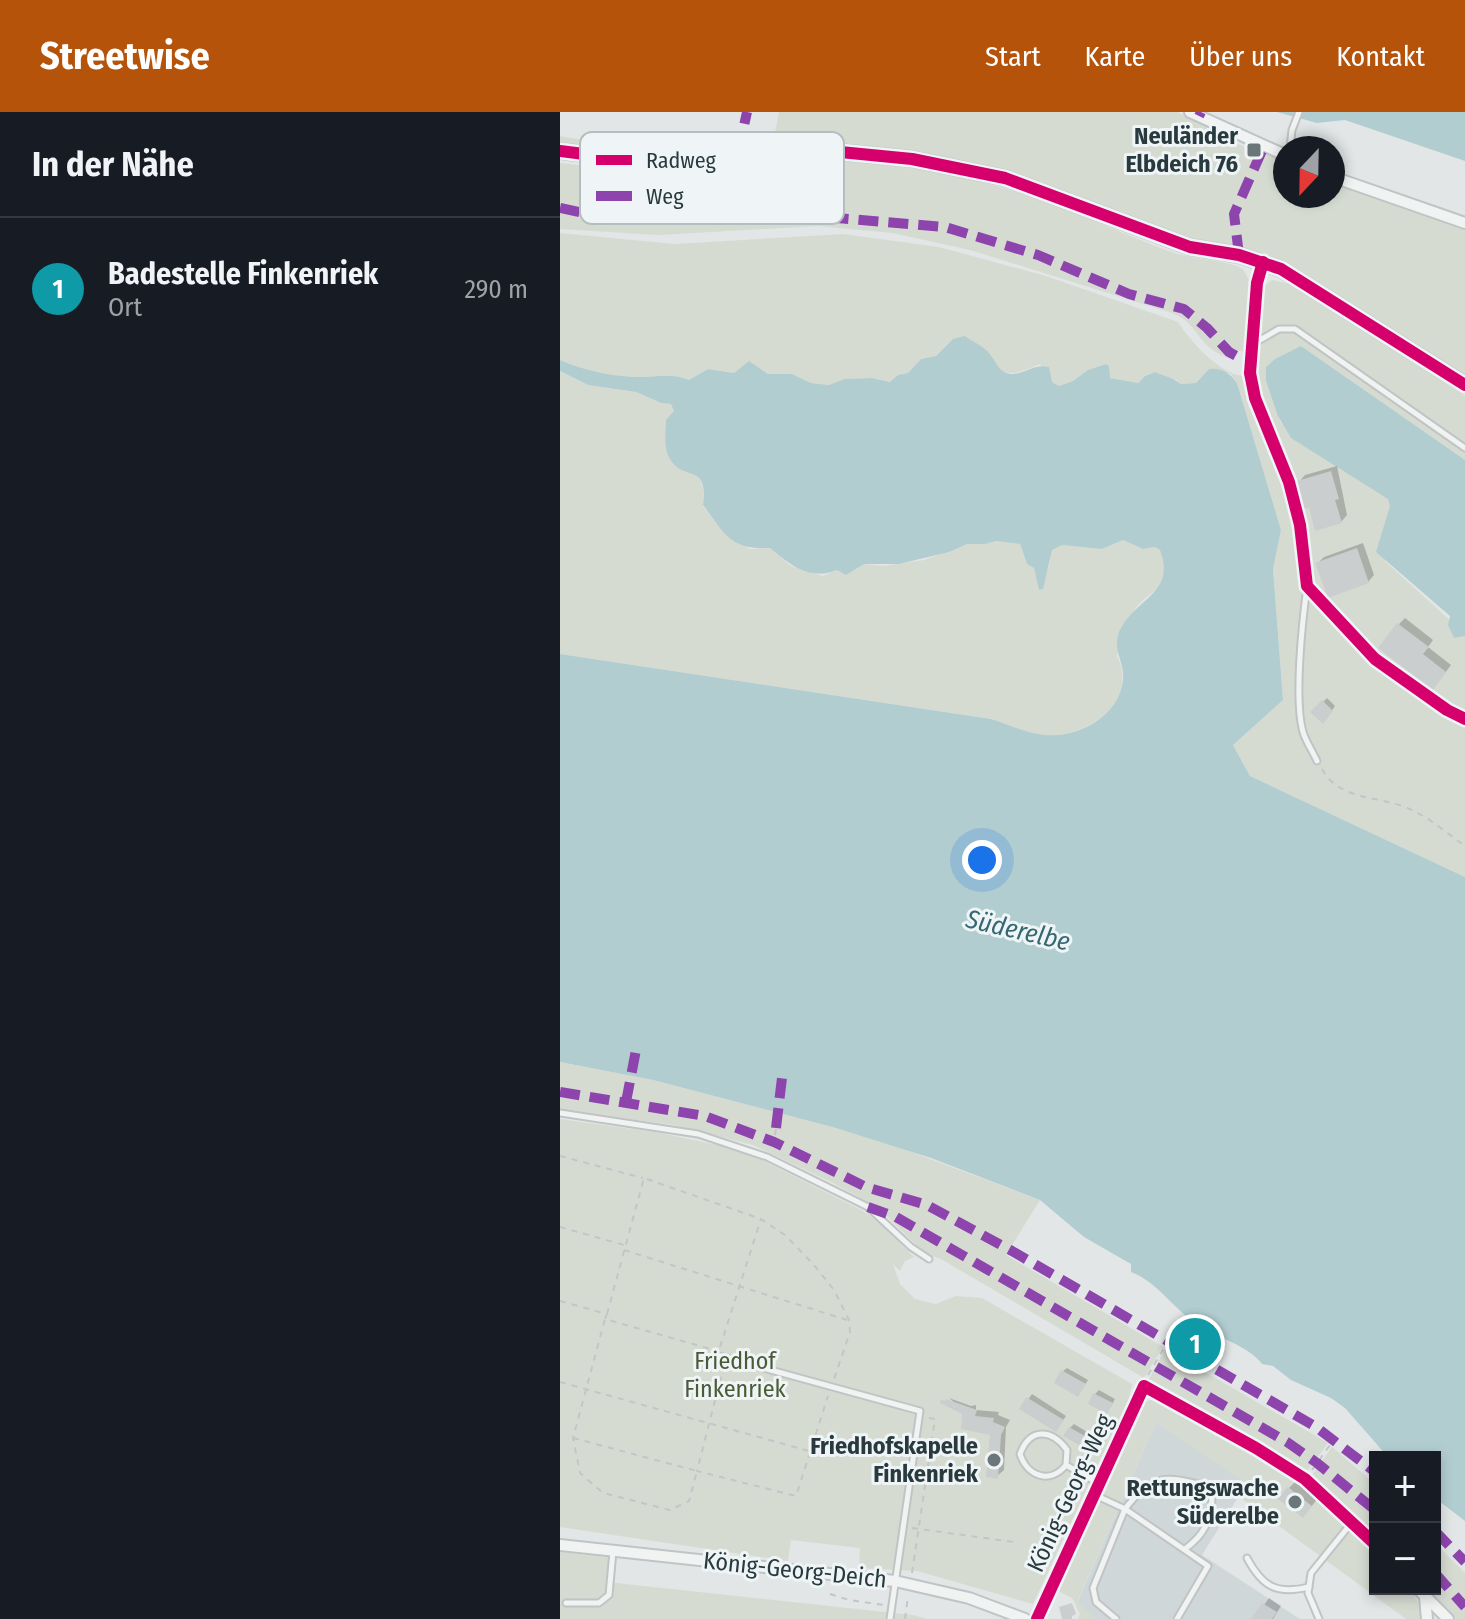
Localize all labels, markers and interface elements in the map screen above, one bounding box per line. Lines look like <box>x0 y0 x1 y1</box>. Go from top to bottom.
text: Streetwise <box>40 33 210 79</box>
text: Start <box>985 40 1041 73</box>
text: Karte <box>1085 40 1145 73</box>
text: Über uns <box>1189 40 1292 73</box>
text: Kontakt <box>1336 40 1425 73</box>
place label: Neuländer Elbdeich 76 <box>1125 122 1238 178</box>
legend <box>580 132 844 224</box>
north arrow <box>1273 136 1345 208</box>
marker: Neuländer Elbdeich 76 <box>1245 141 1263 159</box>
text: In der Nähe <box>32 144 194 185</box>
text: Radweg <box>646 147 717 174</box>
text: Weg <box>646 183 684 210</box>
text: Badestelle Finkenriek <box>108 256 378 292</box>
text: 1 <box>53 274 64 305</box>
text: 290 m <box>464 274 528 305</box>
text: Ort <box>108 292 142 323</box>
your location <box>962 840 1002 880</box>
water label: Süderelbe <box>962 903 1073 957</box>
pin: 1 <box>1169 1314 1221 1374</box>
park label: Friedhof Finkenriek <box>684 1347 786 1403</box>
street label: König-Georg-Weg <box>1021 1409 1119 1576</box>
place label: Friedhofskapelle Finkenriek <box>810 1432 979 1488</box>
marker: Friedhofskapelle Finkenriek <box>985 1451 1003 1469</box>
map controls <box>1369 1451 1441 1595</box>
button: + <box>1369 1451 1441 1523</box>
place label: Rettungswache Süderelbe <box>1127 1474 1279 1530</box>
marker: Rettungswache Süderelbe <box>1286 1493 1304 1511</box>
button: − <box>1369 1523 1441 1595</box>
street label: König-Georg-Deich <box>702 1546 888 1594</box>

